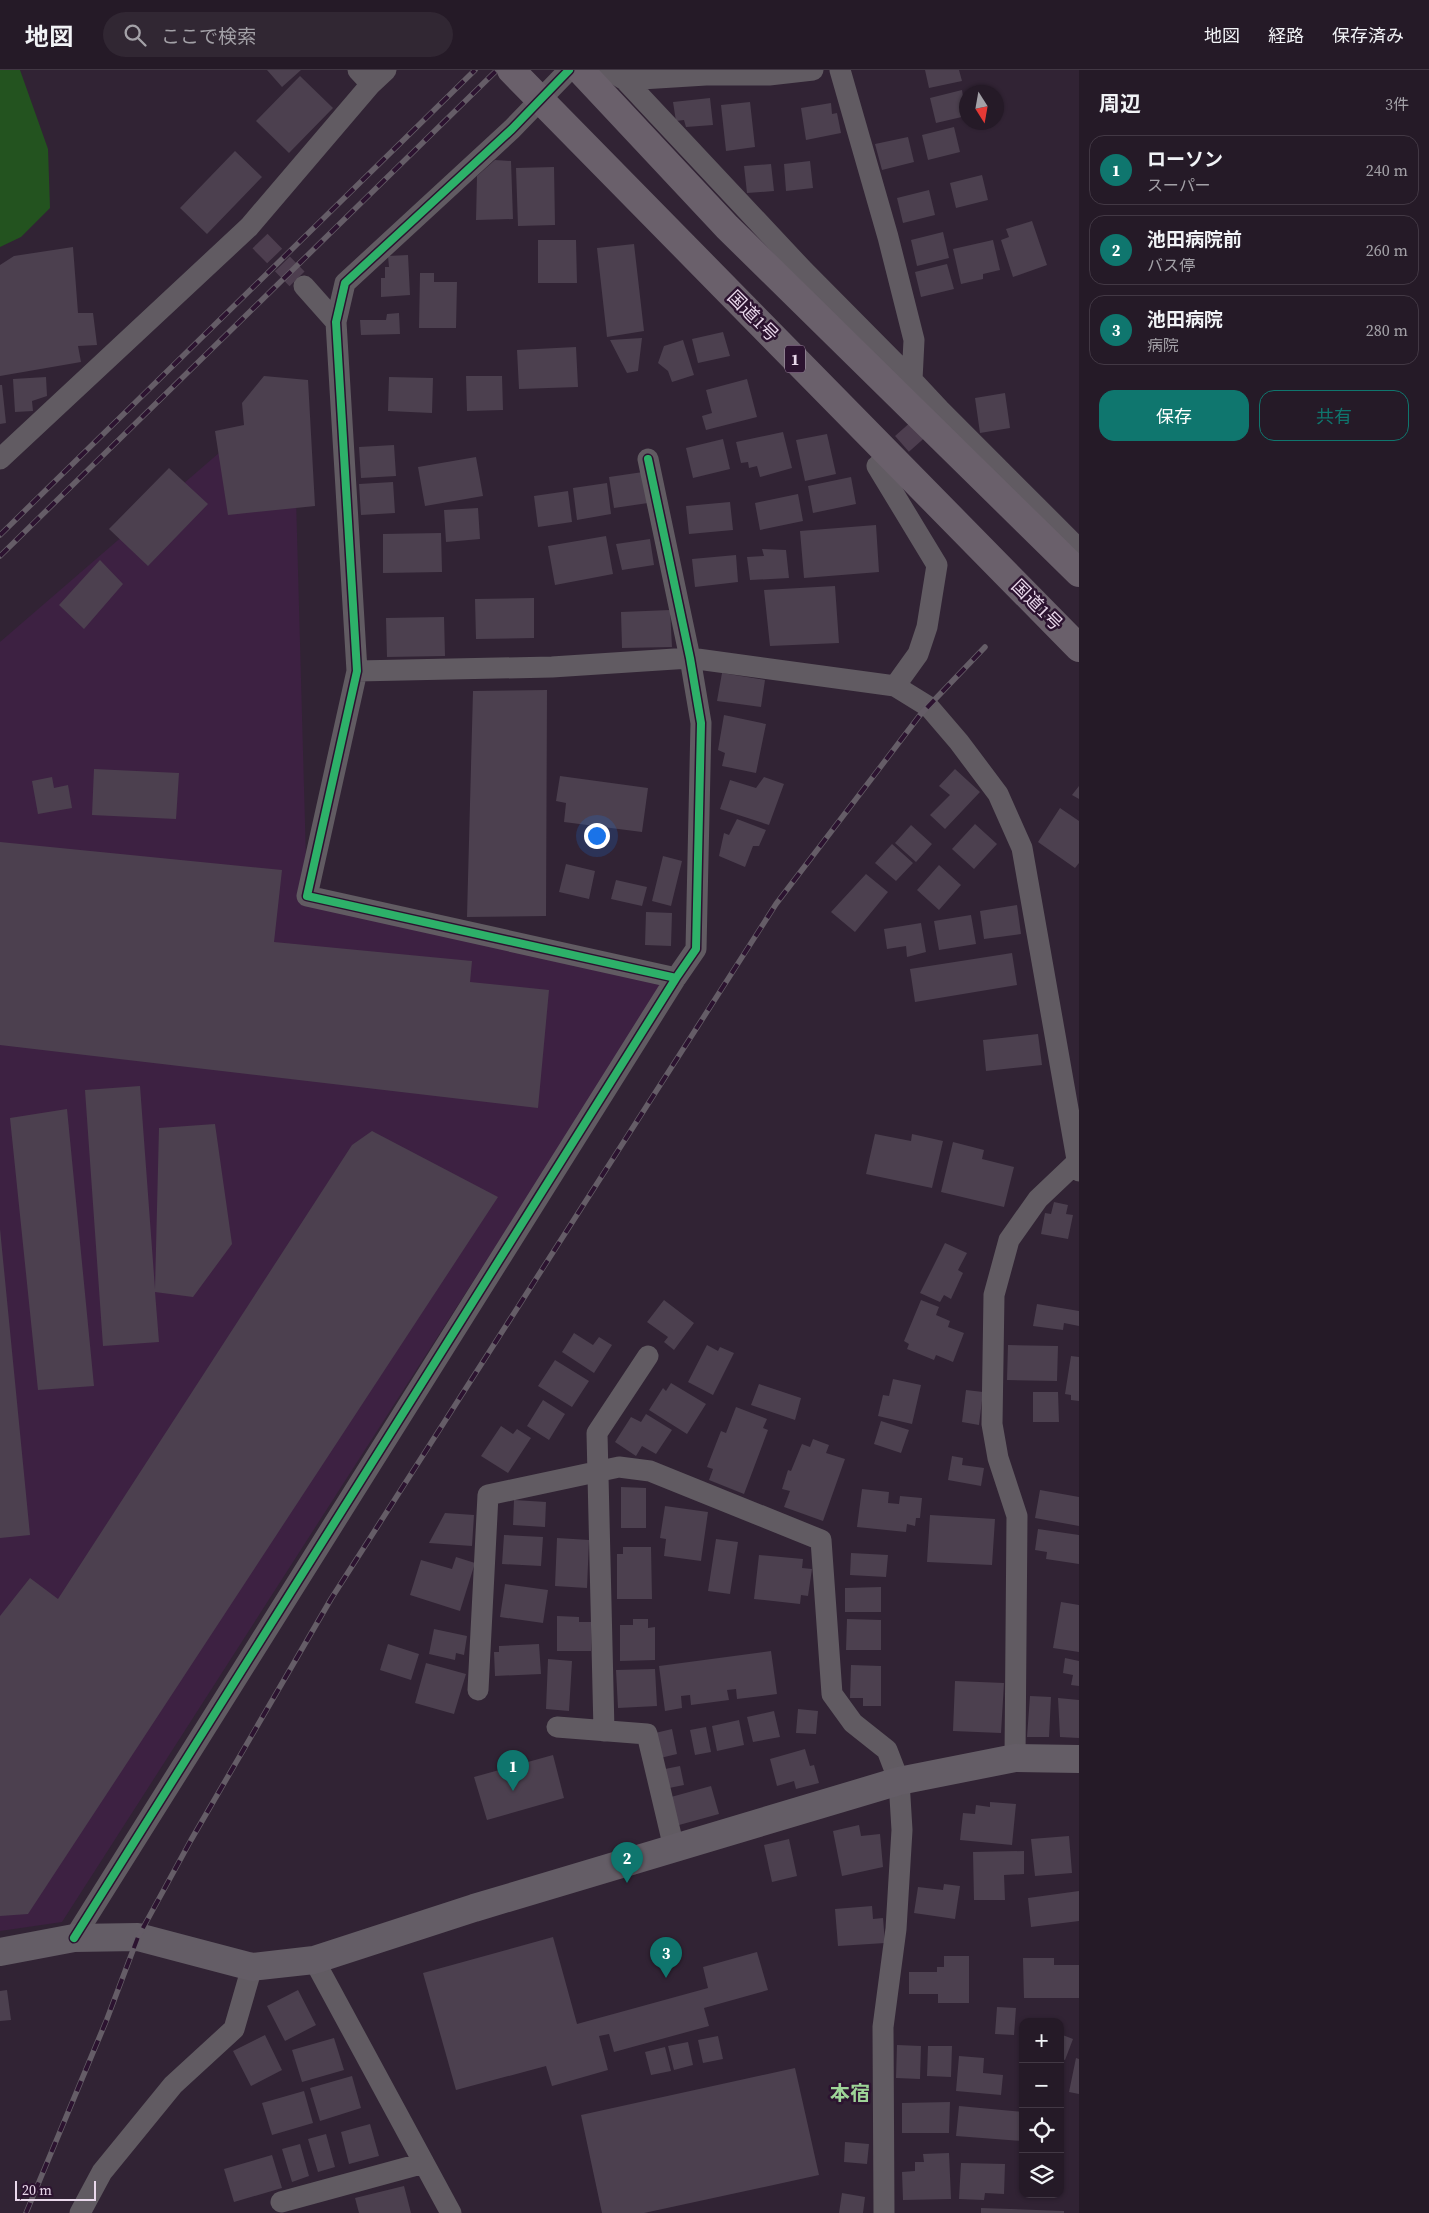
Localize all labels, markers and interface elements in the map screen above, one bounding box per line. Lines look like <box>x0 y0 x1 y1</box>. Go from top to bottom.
search box <box>103 12 453 57</box>
text: 地図 <box>25 20 73 53</box>
icon: search <box>121 21 149 49</box>
text: ここで検索 <box>161 23 256 49</box>
text: 地図 <box>1204 23 1240 48</box>
text: 経路 <box>1268 23 1304 48</box>
text: 保存済み <box>1332 23 1404 48</box>
north arrow <box>959 85 1004 130</box>
text: 周辺 <box>1099 89 1141 118</box>
text: 3件 <box>1385 93 1409 115</box>
text: ローソン <box>1147 146 1223 172</box>
text: 1 <box>1112 159 1120 181</box>
text: 240 m <box>1366 159 1408 181</box>
text: スーパー <box>1147 174 1211 196</box>
text: 池田病院前 <box>1147 226 1242 252</box>
text: 2 <box>1112 239 1120 261</box>
text: 260 m <box>1366 239 1408 261</box>
text: バス停 <box>1147 254 1195 276</box>
street label: 国道1号 <box>722 285 784 347</box>
text: 池田病院 <box>1147 306 1223 332</box>
text: 3 <box>1112 319 1120 341</box>
text: 280 m <box>1366 319 1408 341</box>
text: 病院 <box>1147 334 1179 356</box>
road number: 1 <box>785 346 805 372</box>
button: 保存 <box>1099 390 1249 441</box>
button: 共有 <box>1259 390 1409 441</box>
street label: 国道1号 <box>1006 574 1068 636</box>
your location <box>584 823 610 849</box>
pin: 1 <box>497 1750 529 1791</box>
pin: 2 <box>611 1842 643 1883</box>
pin: 3 <box>650 1937 682 1978</box>
map controls <box>1019 2018 1064 2198</box>
button: + <box>1019 2018 1064 2063</box>
button: − <box>1019 2063 1064 2108</box>
district label: 本宿 <box>830 2079 870 2107</box>
button: locate <box>1019 2108 1064 2153</box>
button: layers <box>1019 2153 1064 2198</box>
scale bar <box>15 2178 96 2201</box>
text: 20 m <box>22 2180 52 2200</box>

